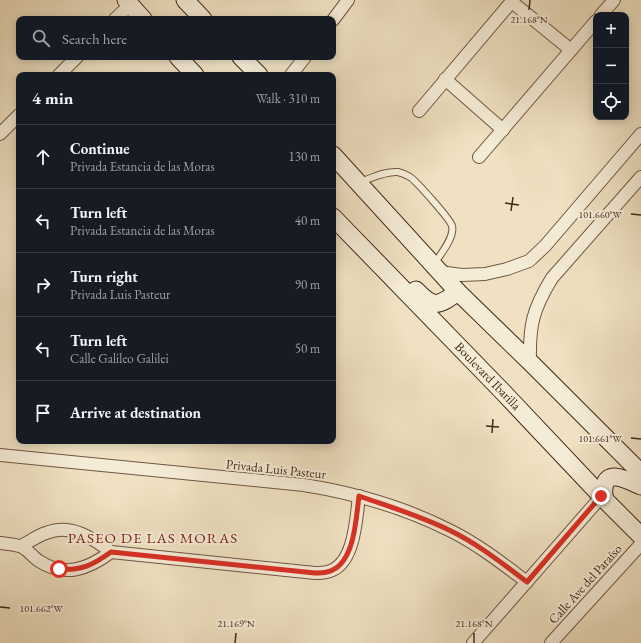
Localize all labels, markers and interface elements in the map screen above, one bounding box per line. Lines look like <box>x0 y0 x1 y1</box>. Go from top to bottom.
map controls <box>593 12 629 120</box>
button: + <box>593 12 629 48</box>
text: 21.168°N <box>510 13 548 26</box>
search box <box>16 16 336 60</box>
icon: search <box>30 27 52 49</box>
text: Search here <box>62 29 127 48</box>
button: − <box>593 48 629 84</box>
button: locate <box>593 84 629 120</box>
text: 4 min <box>32 87 73 109</box>
text: Walk · 310 m <box>256 90 320 107</box>
text: Continue <box>70 139 130 158</box>
icon: ahead <box>32 146 54 168</box>
text: 130 m <box>289 148 320 165</box>
text: Privada Estancia de las Moras <box>70 158 215 175</box>
text: Turn left <box>70 203 127 222</box>
text: 101.660°W <box>578 208 622 221</box>
icon: left <box>32 210 54 232</box>
text: 40 m <box>295 212 320 229</box>
text: Privada Estancia de las Moras <box>70 222 215 239</box>
text: Turn right <box>70 267 138 286</box>
icon: right <box>32 274 54 296</box>
text: 90 m <box>295 276 320 293</box>
text: Privada Luis Pasteur <box>70 286 170 303</box>
text: Turn left <box>70 331 127 350</box>
icon: left <box>32 338 54 360</box>
street label: Boulevard Ibarilla <box>451 338 525 414</box>
text: 50 m <box>295 340 320 357</box>
text: Calle Galileo Galilei <box>70 350 169 367</box>
icon: arrive <box>32 402 54 424</box>
text: Arrive at destination <box>70 403 201 422</box>
text: 101.661°W <box>578 432 622 445</box>
street label: Privada Luis Pasteur <box>225 455 327 483</box>
route end <box>592 487 610 505</box>
district label: PASEO DE LAS MORAS <box>68 528 238 547</box>
street label: Calle Ave del Paraíso <box>545 540 625 628</box>
route start <box>50 560 68 578</box>
text: 101.662°W <box>19 602 63 615</box>
text: 21.169°N <box>217 617 255 630</box>
text: 21.168°N <box>455 617 493 630</box>

